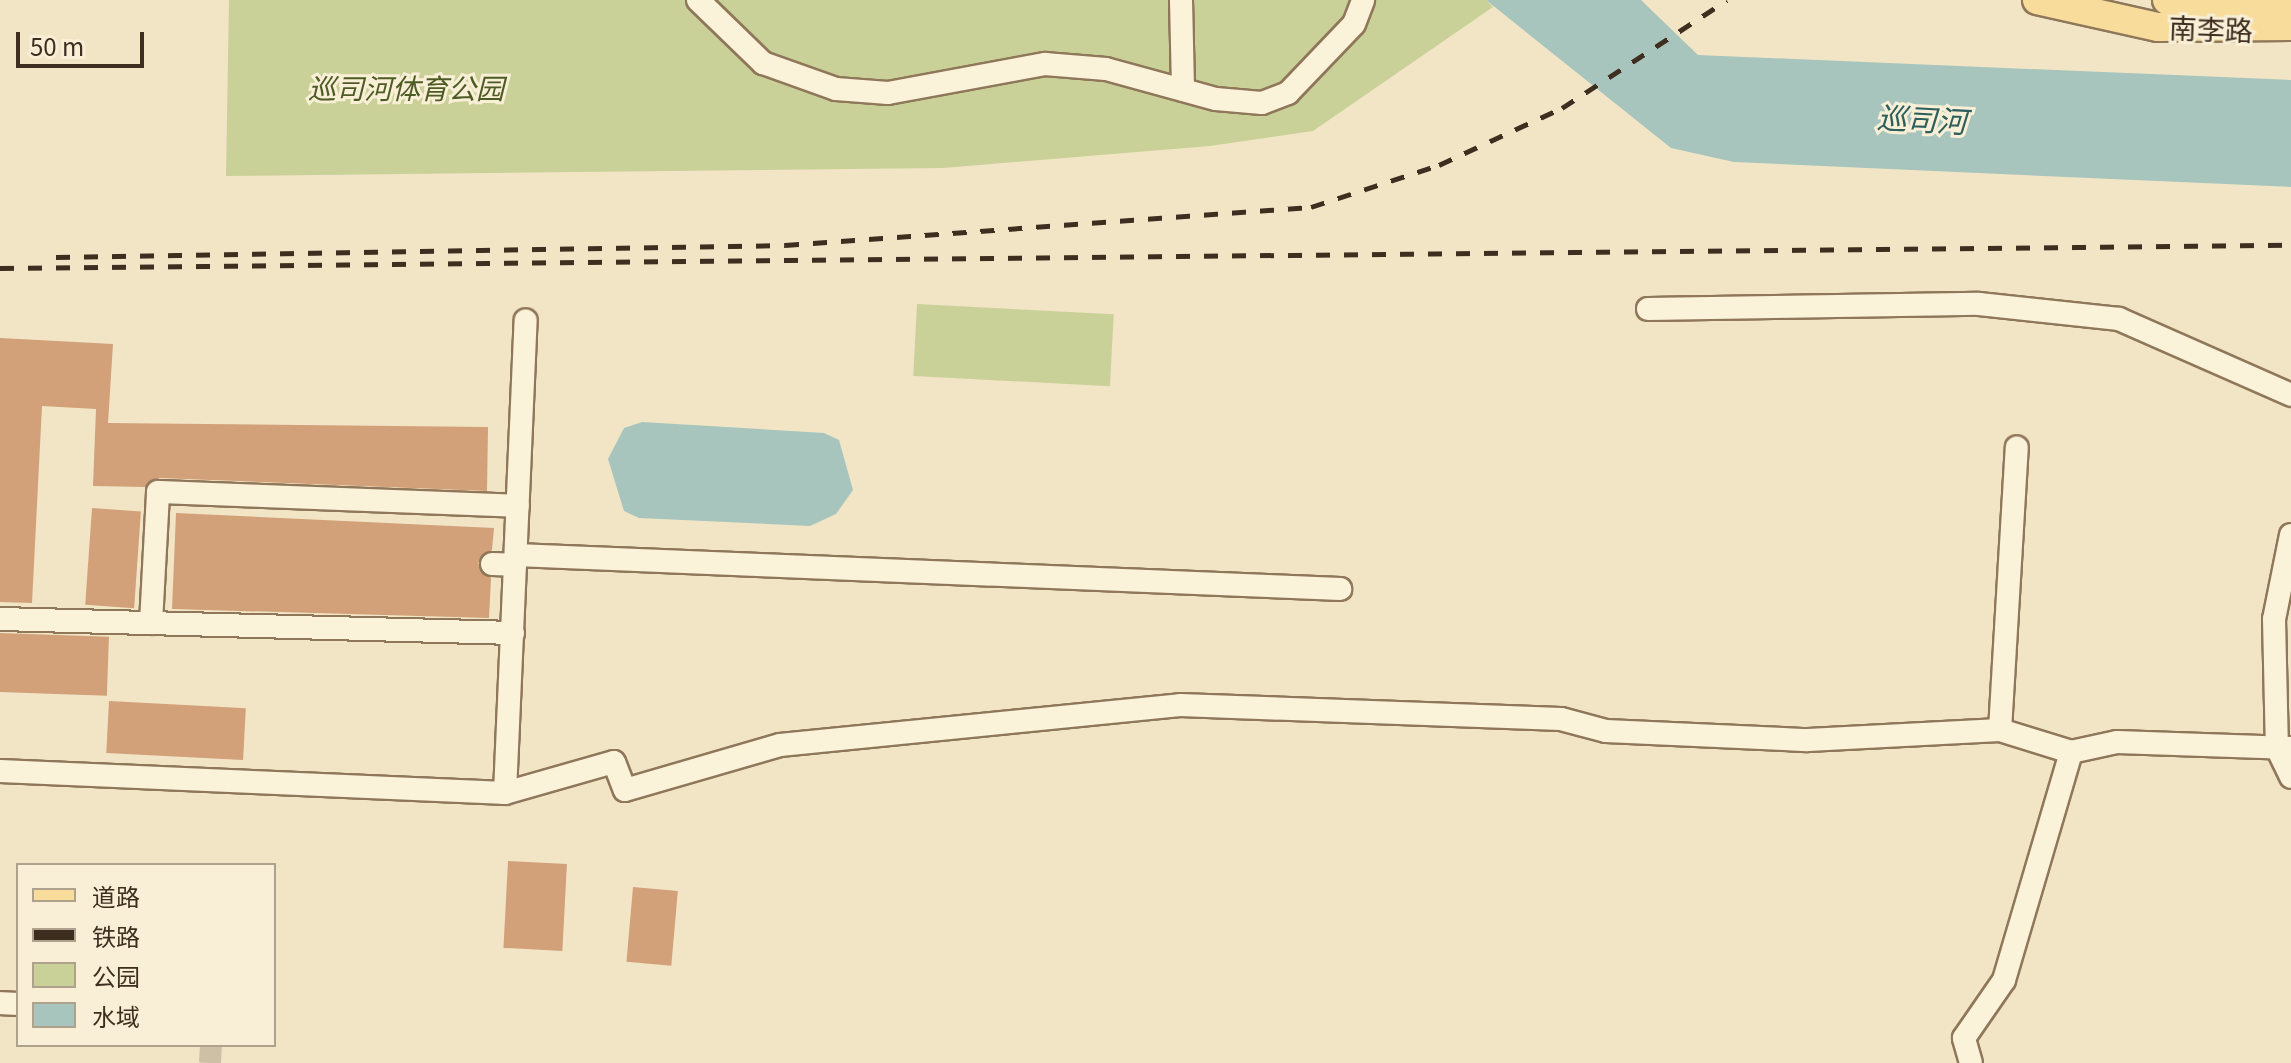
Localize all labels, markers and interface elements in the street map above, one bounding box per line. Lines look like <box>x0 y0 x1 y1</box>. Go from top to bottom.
street label: 南李路 <box>2168 10 2254 46</box>
scale bar <box>20 16 148 66</box>
text: 50 m <box>30 28 84 63</box>
park label: 巡司河体育公园 <box>308 70 504 104</box>
water label: 巡司河 <box>1876 98 1968 138</box>
legend <box>16 863 276 1047</box>
text: 道路 <box>92 878 140 913</box>
text: 铁路 <box>92 918 140 953</box>
text: 公园 <box>92 958 140 993</box>
text: 水域 <box>92 998 140 1033</box>

